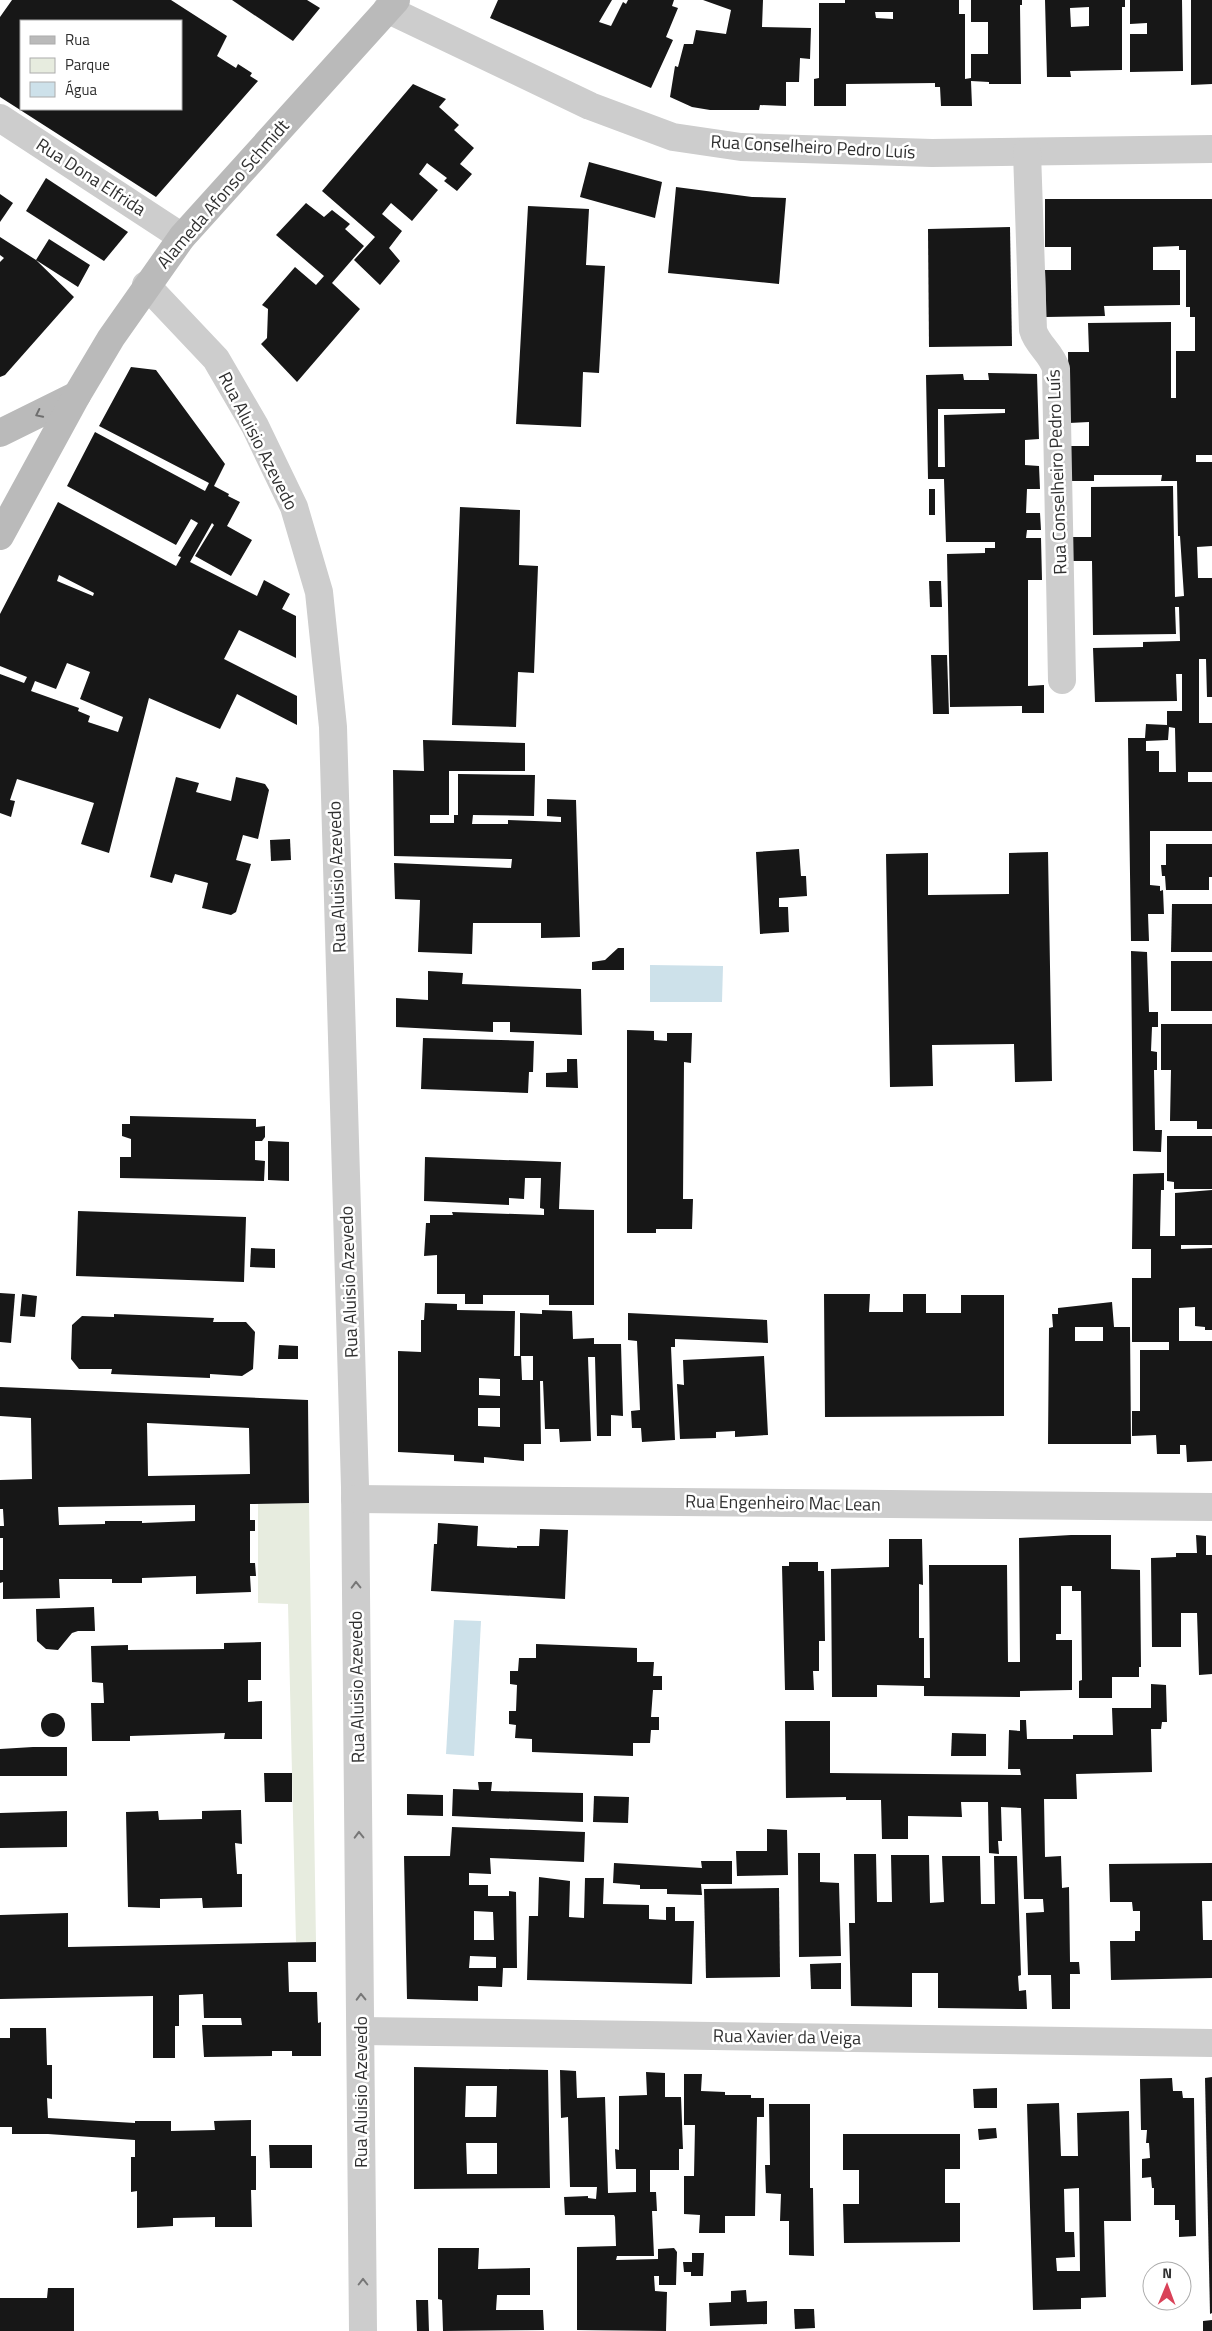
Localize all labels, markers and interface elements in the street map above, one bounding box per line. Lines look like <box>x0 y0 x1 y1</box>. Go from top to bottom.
legend <box>20 20 182 110</box>
text: Rua <box>65 28 90 51</box>
text: Parque <box>65 53 110 76</box>
text: Água <box>65 78 97 101</box>
street label: Alameda Afonso Schmidt <box>150 113 296 274</box>
street label: Rua Conselheiro Pedro Luís <box>710 128 916 165</box>
street label: Rua Dona Elfrida <box>31 131 152 222</box>
street label: Rua Aluisio Azevedo <box>212 367 305 515</box>
street label: Rua Conselheiro Pedro Luís <box>1039 369 1074 575</box>
one-way arrow <box>35 408 44 418</box>
street label: Rua Aluisio Azevedo <box>320 801 353 954</box>
street label: Rua Aluisio Azevedo <box>332 1206 365 1359</box>
street label: Rua Engenheiro Mac Lean <box>685 1487 881 1518</box>
one-way arrow <box>351 1581 361 1588</box>
street label: Rua Aluisio Azevedo <box>342 1611 371 1763</box>
one-way arrow <box>354 1831 364 1838</box>
one-way arrow <box>356 1993 366 2001</box>
street label: Rua Aluisio Azevedo <box>347 2016 374 2168</box>
street label: Rua Xavier da Veiga <box>713 2022 861 2051</box>
north arrow <box>1142 2261 1192 2311</box>
text: N <box>1162 2262 1172 2283</box>
one-way arrow <box>358 2278 368 2286</box>

